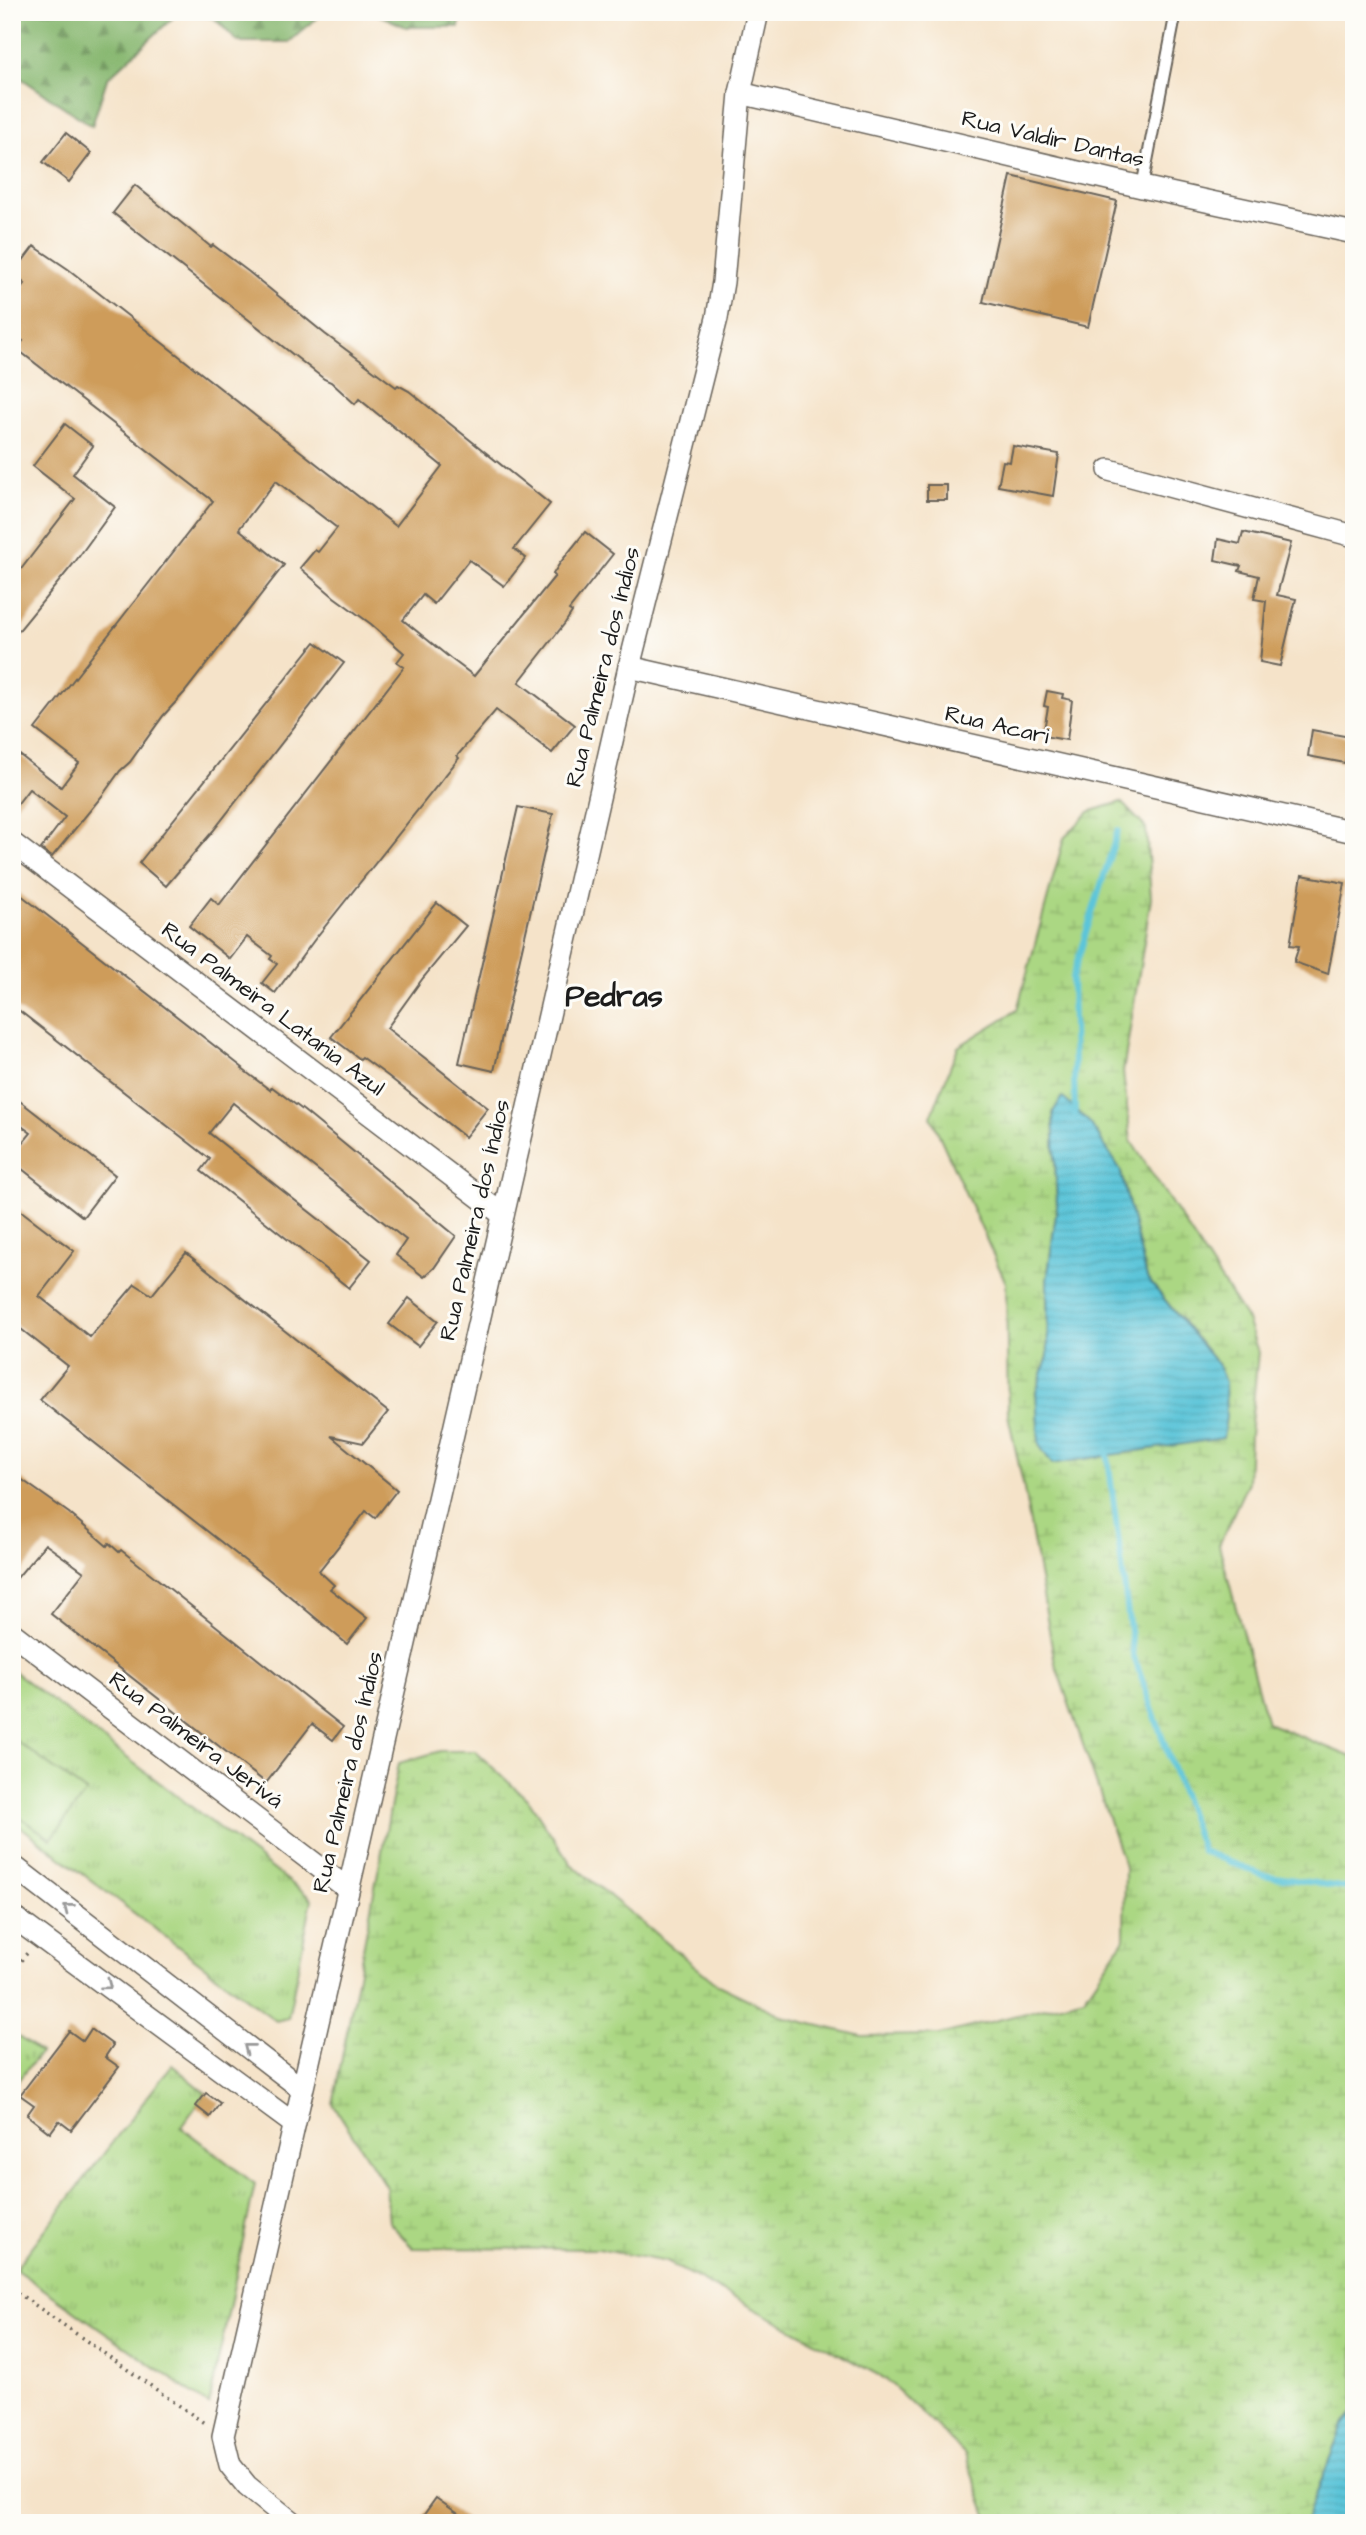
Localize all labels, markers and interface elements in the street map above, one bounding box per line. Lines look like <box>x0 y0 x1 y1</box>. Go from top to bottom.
street label: Rua Valdir Dantas <box>959 102 1147 176</box>
street label: Rua Palmeira dos Índios <box>558 543 648 791</box>
street label: Rua Acari <box>942 697 1053 753</box>
street label: Rua Palmeira Latania Azul <box>155 914 391 1104</box>
district label: Pedras <box>565 976 663 1018</box>
street label: Rua Palmeira dos Índios <box>432 1096 518 1344</box>
street label: Rua Palmeira dos Índios <box>305 1648 391 1896</box>
street label: Rua Palmeira Jerivá <box>102 1664 290 1816</box>
one-way arrow <box>64 1904 76 1917</box>
one-way arrow <box>99 1977 111 1990</box>
one-way arrow <box>244 2043 256 2056</box>

